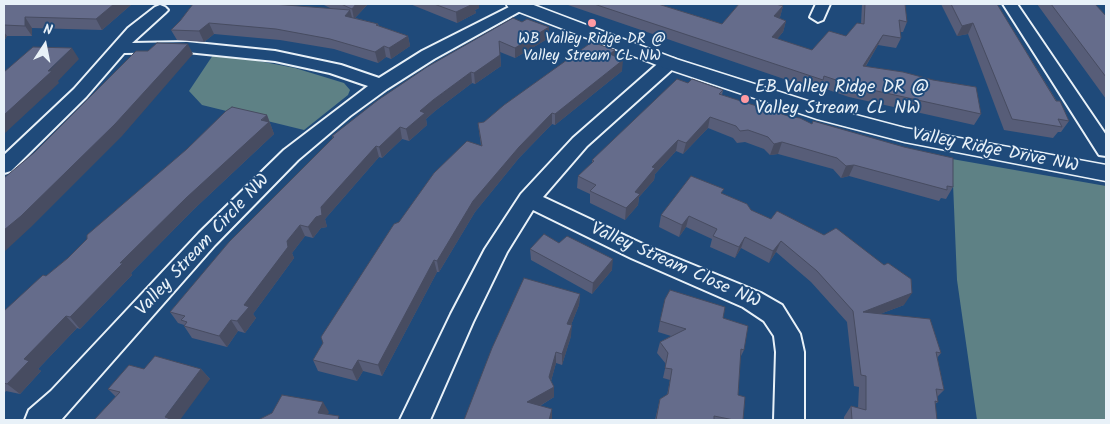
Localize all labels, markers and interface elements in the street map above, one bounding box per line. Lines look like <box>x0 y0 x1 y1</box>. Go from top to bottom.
marker: WB Valley Ridge DR @ Valley Stream CL NW <box>586 17 598 29</box>
text: N <box>41 19 54 42</box>
north arrow <box>20 20 70 70</box>
place label: WB Valley Ridge DR @ Valley Stream CL NW <box>518 31 666 66</box>
place label: EB Valley Ridge DR @ Valley Stream CL NW <box>755 78 929 120</box>
marker: EB Valley Ridge DR @ Valley Stream CL NW <box>739 93 751 105</box>
street label: Valley Ridge Drive NW <box>910 125 1080 179</box>
street label: Valley Stream Circle NW <box>133 171 275 321</box>
street label: Valley Stream Close NW <box>587 220 763 314</box>

